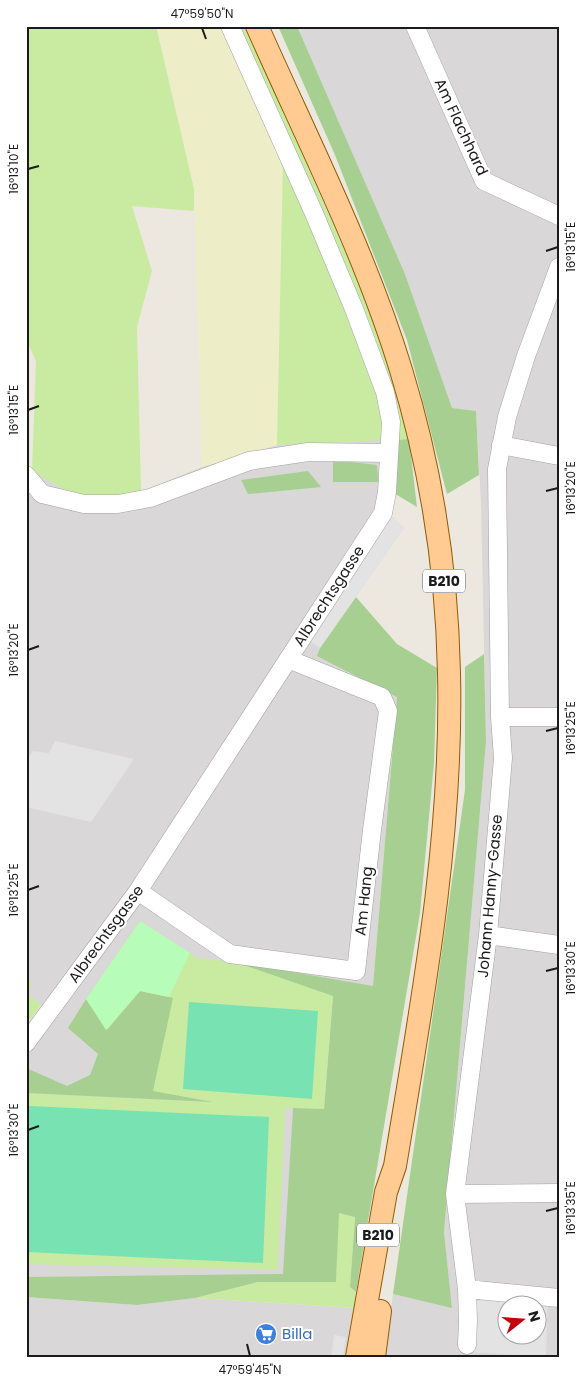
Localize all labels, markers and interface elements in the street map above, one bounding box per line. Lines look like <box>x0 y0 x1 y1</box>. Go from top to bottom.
text: 47°59'50"N <box>170 5 234 22</box>
street label: Am Flachhard <box>430 75 493 179</box>
text: 16°13'10"E <box>5 144 22 194</box>
text: 16°13'15"E <box>562 222 579 272</box>
text: 16°13'15"E <box>5 385 22 435</box>
text: 16°13'20"E <box>562 461 579 515</box>
street label: Albrechtsgasse <box>288 541 369 650</box>
road number: B210 <box>423 570 465 592</box>
text: 16°13'20"E <box>5 623 22 677</box>
text: 16°13'25"E <box>562 701 579 755</box>
street label: Johann Hanny-Gasse <box>472 814 507 978</box>
text: 16°13'25"E <box>5 863 22 917</box>
street label: Am Hang <box>349 865 378 937</box>
street label: Albrechtsgasse <box>63 881 148 987</box>
text: 16°13'30"E <box>562 941 579 995</box>
text: 16°13'30"E <box>5 1103 22 1157</box>
text: 16°13'35"E <box>562 1181 579 1235</box>
road number: B210 <box>357 1224 399 1246</box>
north arrow <box>498 1296 548 1346</box>
text: N <box>523 1308 546 1324</box>
supermarket icon: Billa <box>254 1322 278 1346</box>
place label: Billa <box>282 1323 312 1344</box>
text: 47°59'45"N <box>218 1361 282 1378</box>

